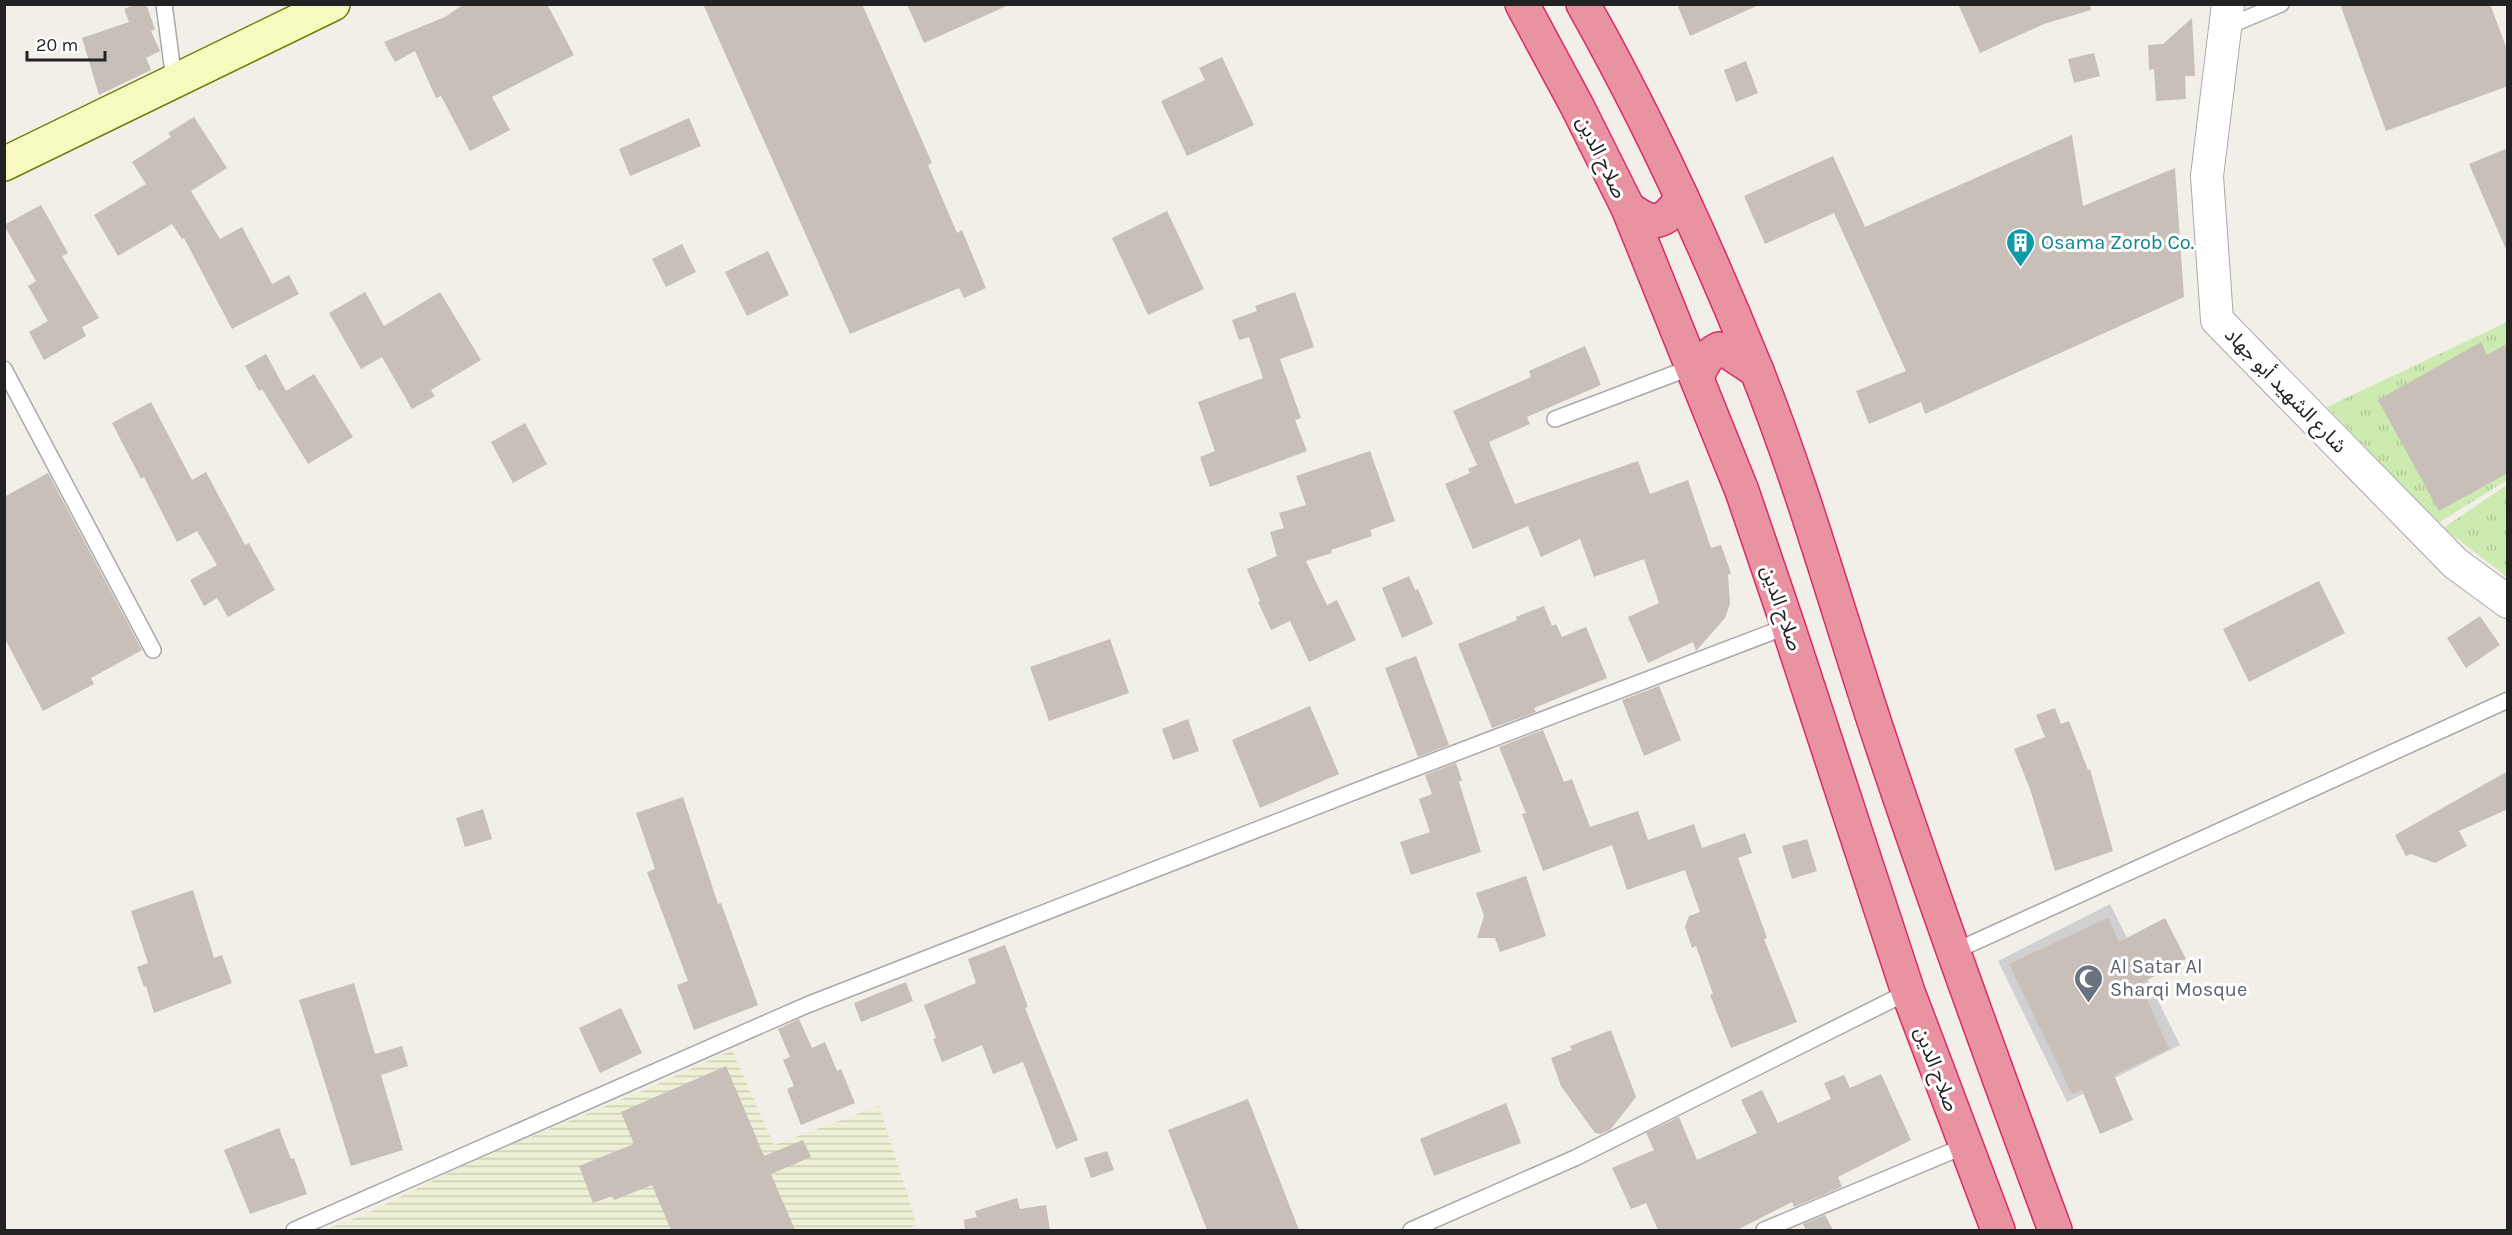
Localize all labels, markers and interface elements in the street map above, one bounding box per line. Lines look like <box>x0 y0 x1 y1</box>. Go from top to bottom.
scale bar <box>27 24 105 62</box>
text: 20 m <box>36 34 78 56</box>
street label: صلاح الدين <box>1569 112 1631 203</box>
building icon: Osama Zorob Co. <box>2004 226 2036 268</box>
place label: Osama Zorob Co. <box>2041 231 2194 254</box>
street label: شارع الشهيد أبو جهاد <box>2218 323 2352 460</box>
street label: صلاح الدين <box>1753 562 1807 655</box>
place label: Al Satar Al Sharqi Mosque <box>2110 955 2247 1001</box>
mosque icon: Al Satar Al Sharqi Mosque <box>2073 962 2105 1004</box>
street label: صلاح الدين <box>1907 1024 1963 1116</box>

